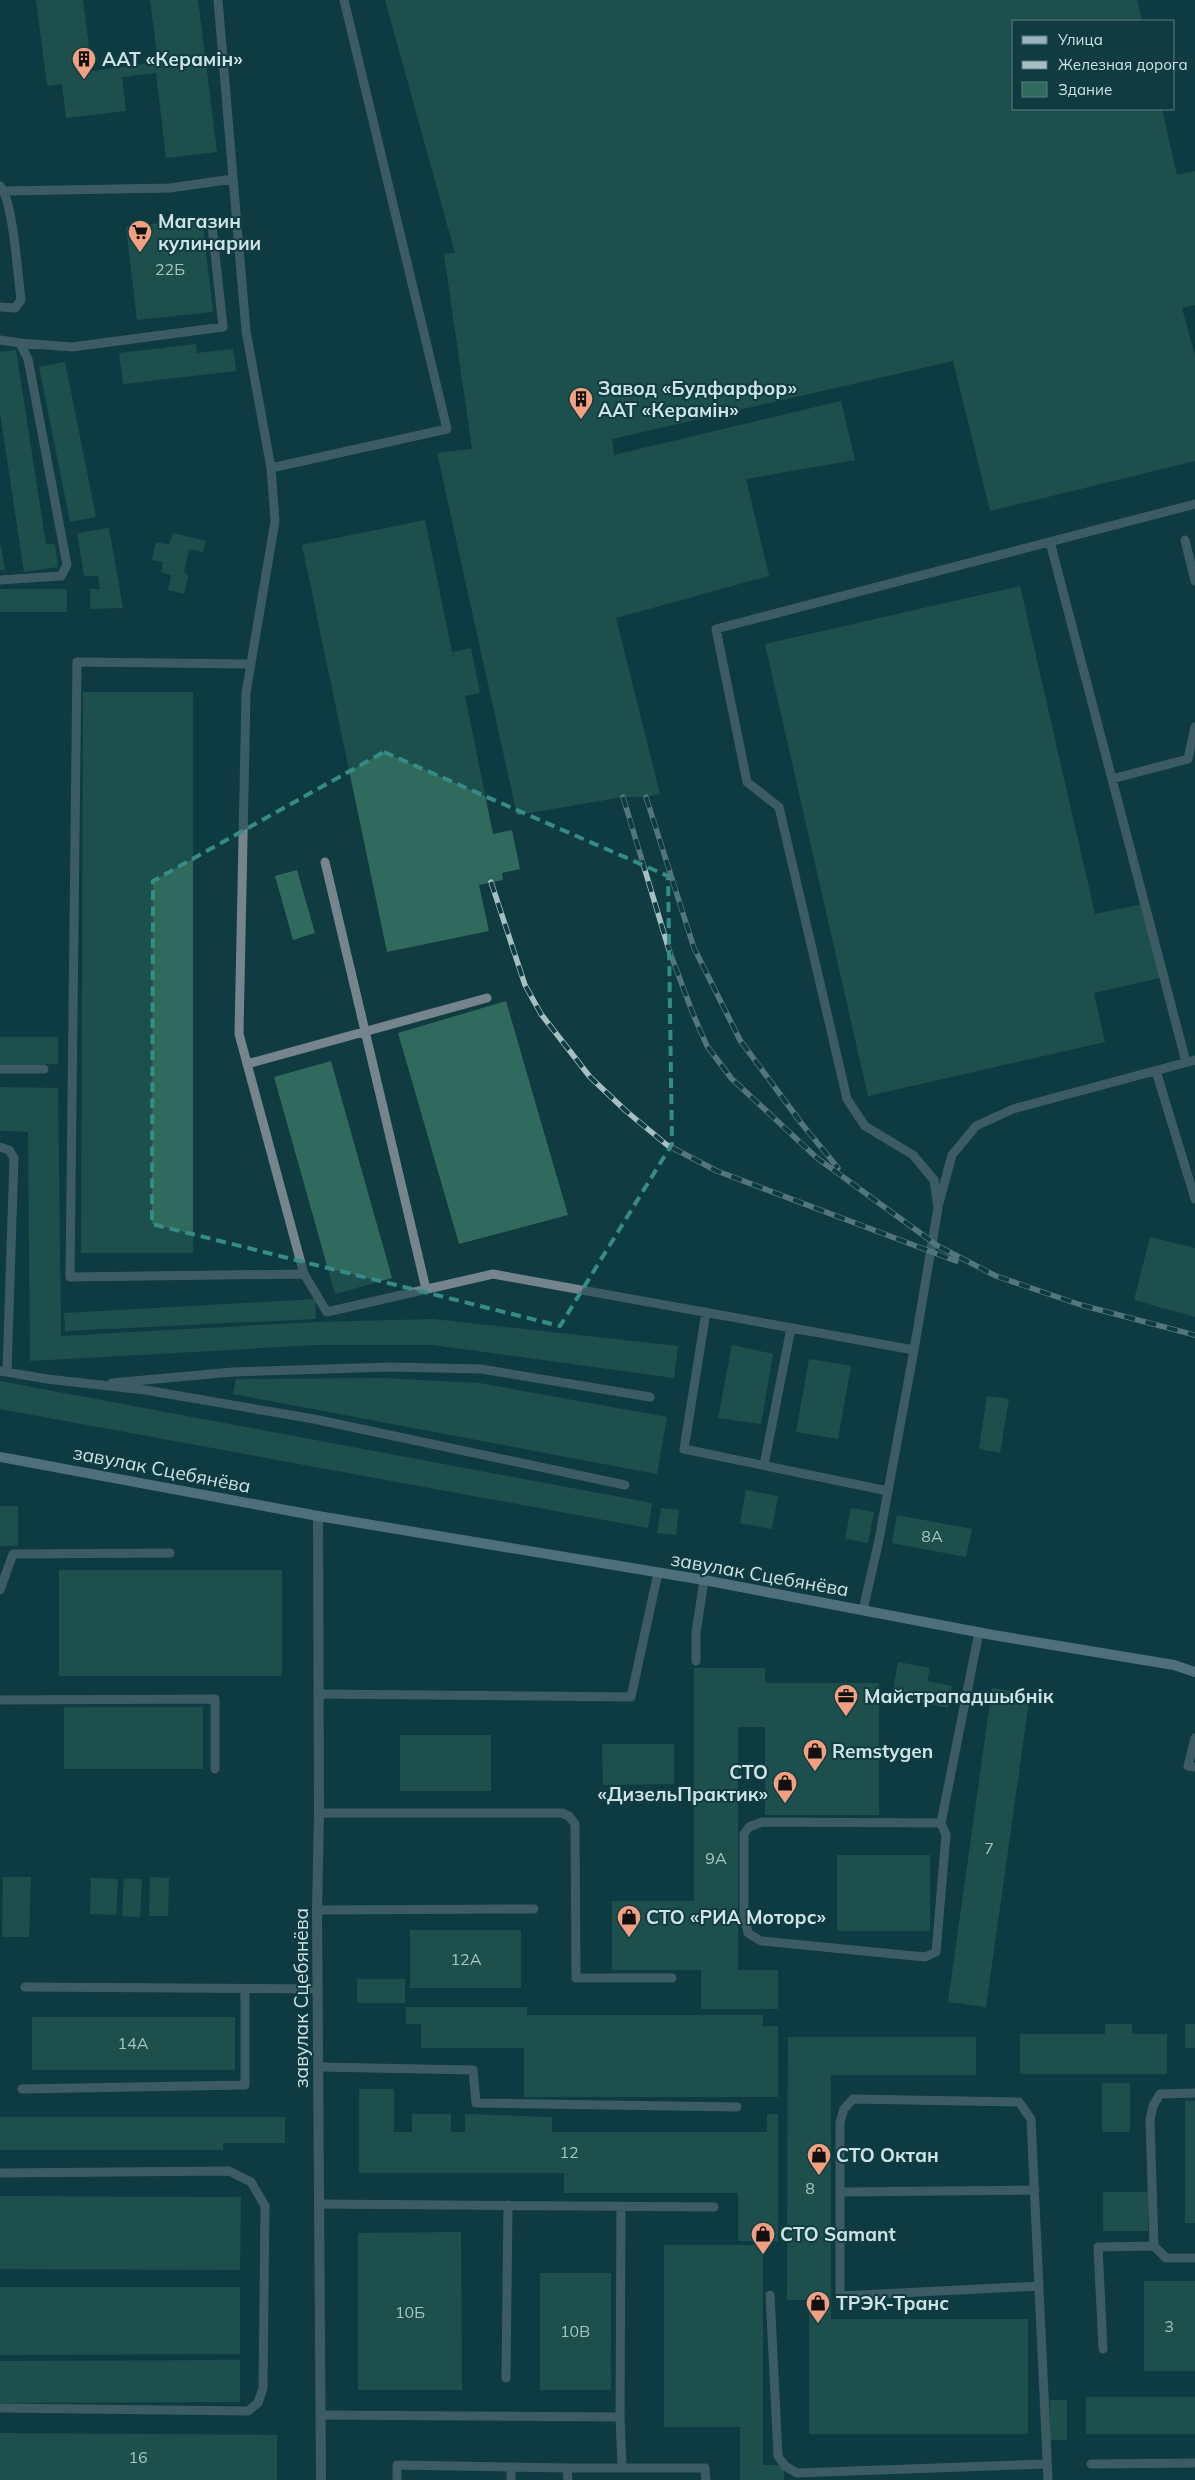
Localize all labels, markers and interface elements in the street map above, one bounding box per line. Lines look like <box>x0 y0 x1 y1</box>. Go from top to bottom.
legend <box>1012 20 1175 110</box>
text: Улица <box>1057 30 1103 49</box>
building icon: ААТ «Керамін» <box>71 46 97 80</box>
place label: ААТ «Керамін» <box>102 47 243 71</box>
text: Железная дорога <box>1058 55 1188 74</box>
text: Здание <box>1058 80 1112 99</box>
place label: Магазин кулинарии <box>158 209 261 255</box>
supermarket icon: Магазин кулинарии <box>127 219 153 253</box>
house number: 22Б <box>155 259 185 279</box>
place label: Завод «Будфарфор» ААТ «Керамін» <box>598 376 797 422</box>
building icon: Завод «Будфарфор» ААТ «Керамін» <box>568 386 594 420</box>
street label: завулак Сцебянёва <box>71 1440 253 1498</box>
house number: 8А <box>921 1526 943 1546</box>
street label: завулак Сцебянёва <box>669 1547 851 1601</box>
office icon: Майстрападшыбнік <box>833 1683 859 1717</box>
place label: Майстрападшыбнік <box>864 1684 1054 1708</box>
shop icon: Remstygen <box>802 1738 828 1772</box>
place label: Remstygen <box>832 1739 933 1763</box>
place label: СТО «ДизельПрактик» <box>597 1760 768 1806</box>
shop icon: СТО «ДизельПрактик» <box>772 1770 798 1804</box>
house number: 7 <box>984 1838 994 1858</box>
house number: 9А <box>705 1848 727 1868</box>
shop icon: СТО «РИА Моторс» <box>616 1904 642 1938</box>
place label: СТО «РИА Моторс» <box>646 1905 826 1929</box>
street label: завулак Сцебянёва <box>289 1908 313 2088</box>
house number: 12А <box>451 1949 482 1969</box>
house number: 14А <box>118 2033 149 2053</box>
house number: 12 <box>559 2142 579 2162</box>
shop icon: СТО Октан <box>806 2142 832 2176</box>
place label: СТО Октан <box>836 2143 939 2167</box>
house number: 8 <box>805 2178 815 2198</box>
shop icon: СТО Samant <box>750 2221 776 2255</box>
place label: СТО Samant <box>780 2222 896 2246</box>
shop icon: ТРЭК-Транс <box>805 2290 831 2324</box>
place label: ТРЭК-Транс <box>836 2291 949 2315</box>
house number: 10Б <box>395 2302 425 2322</box>
house number: 3 <box>1164 2316 1174 2336</box>
house number: 10В <box>560 2321 590 2341</box>
house number: 16 <box>128 2447 148 2467</box>

